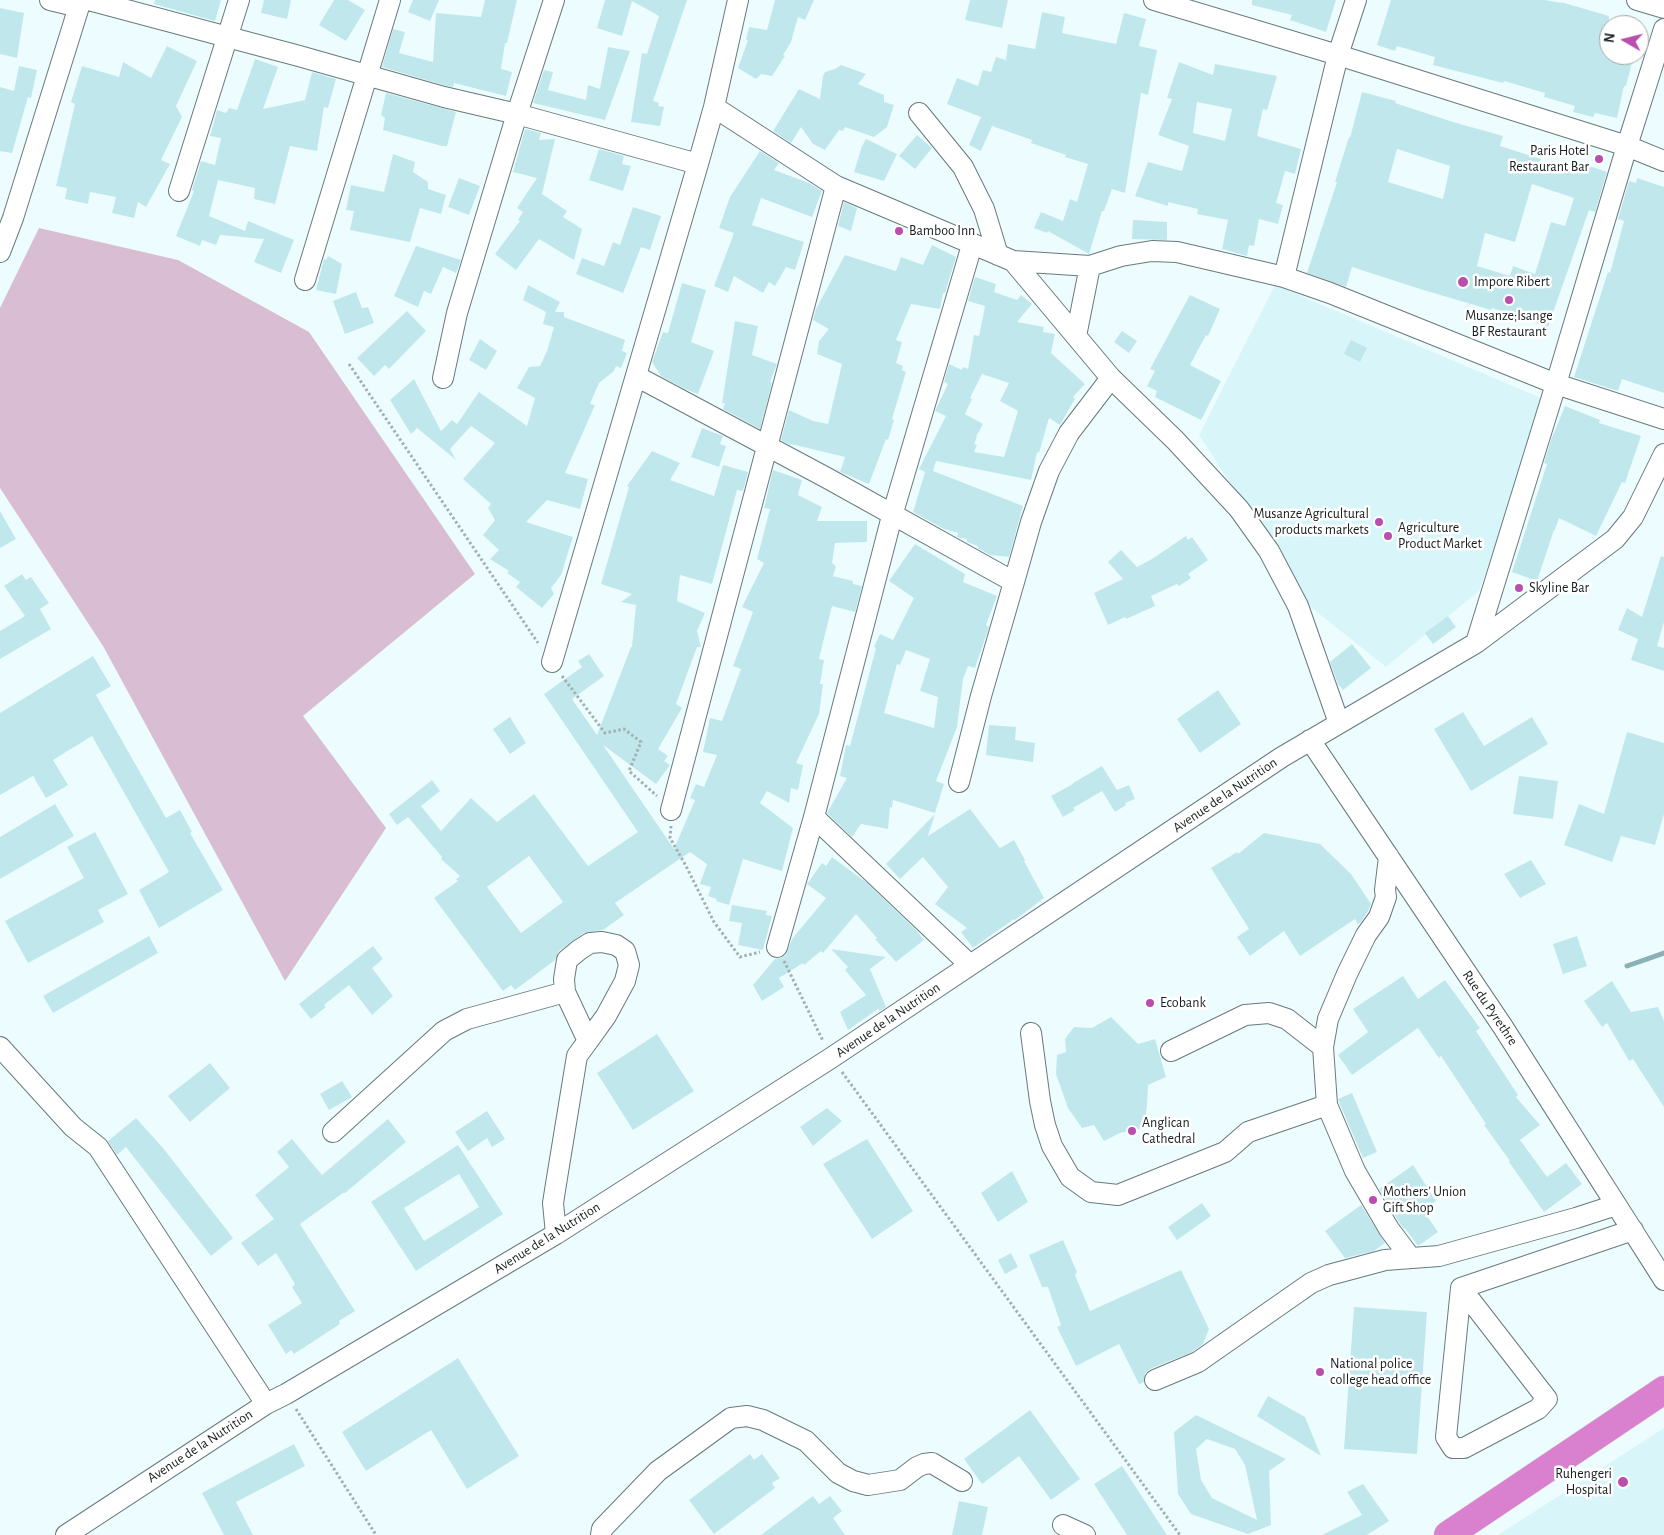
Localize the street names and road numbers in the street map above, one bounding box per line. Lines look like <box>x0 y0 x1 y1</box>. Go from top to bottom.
street label: Avenue de la Nutrition <box>1170 754 1280 836</box>
street label: Rue du Pyrethre <box>1459 967 1521 1049</box>
street label: Avenue de la Nutrition <box>833 979 943 1061</box>
street label: Avenue de la Nutrition <box>491 1199 603 1277</box>
street label: Avenue de la Nutrition <box>144 1406 256 1486</box>

